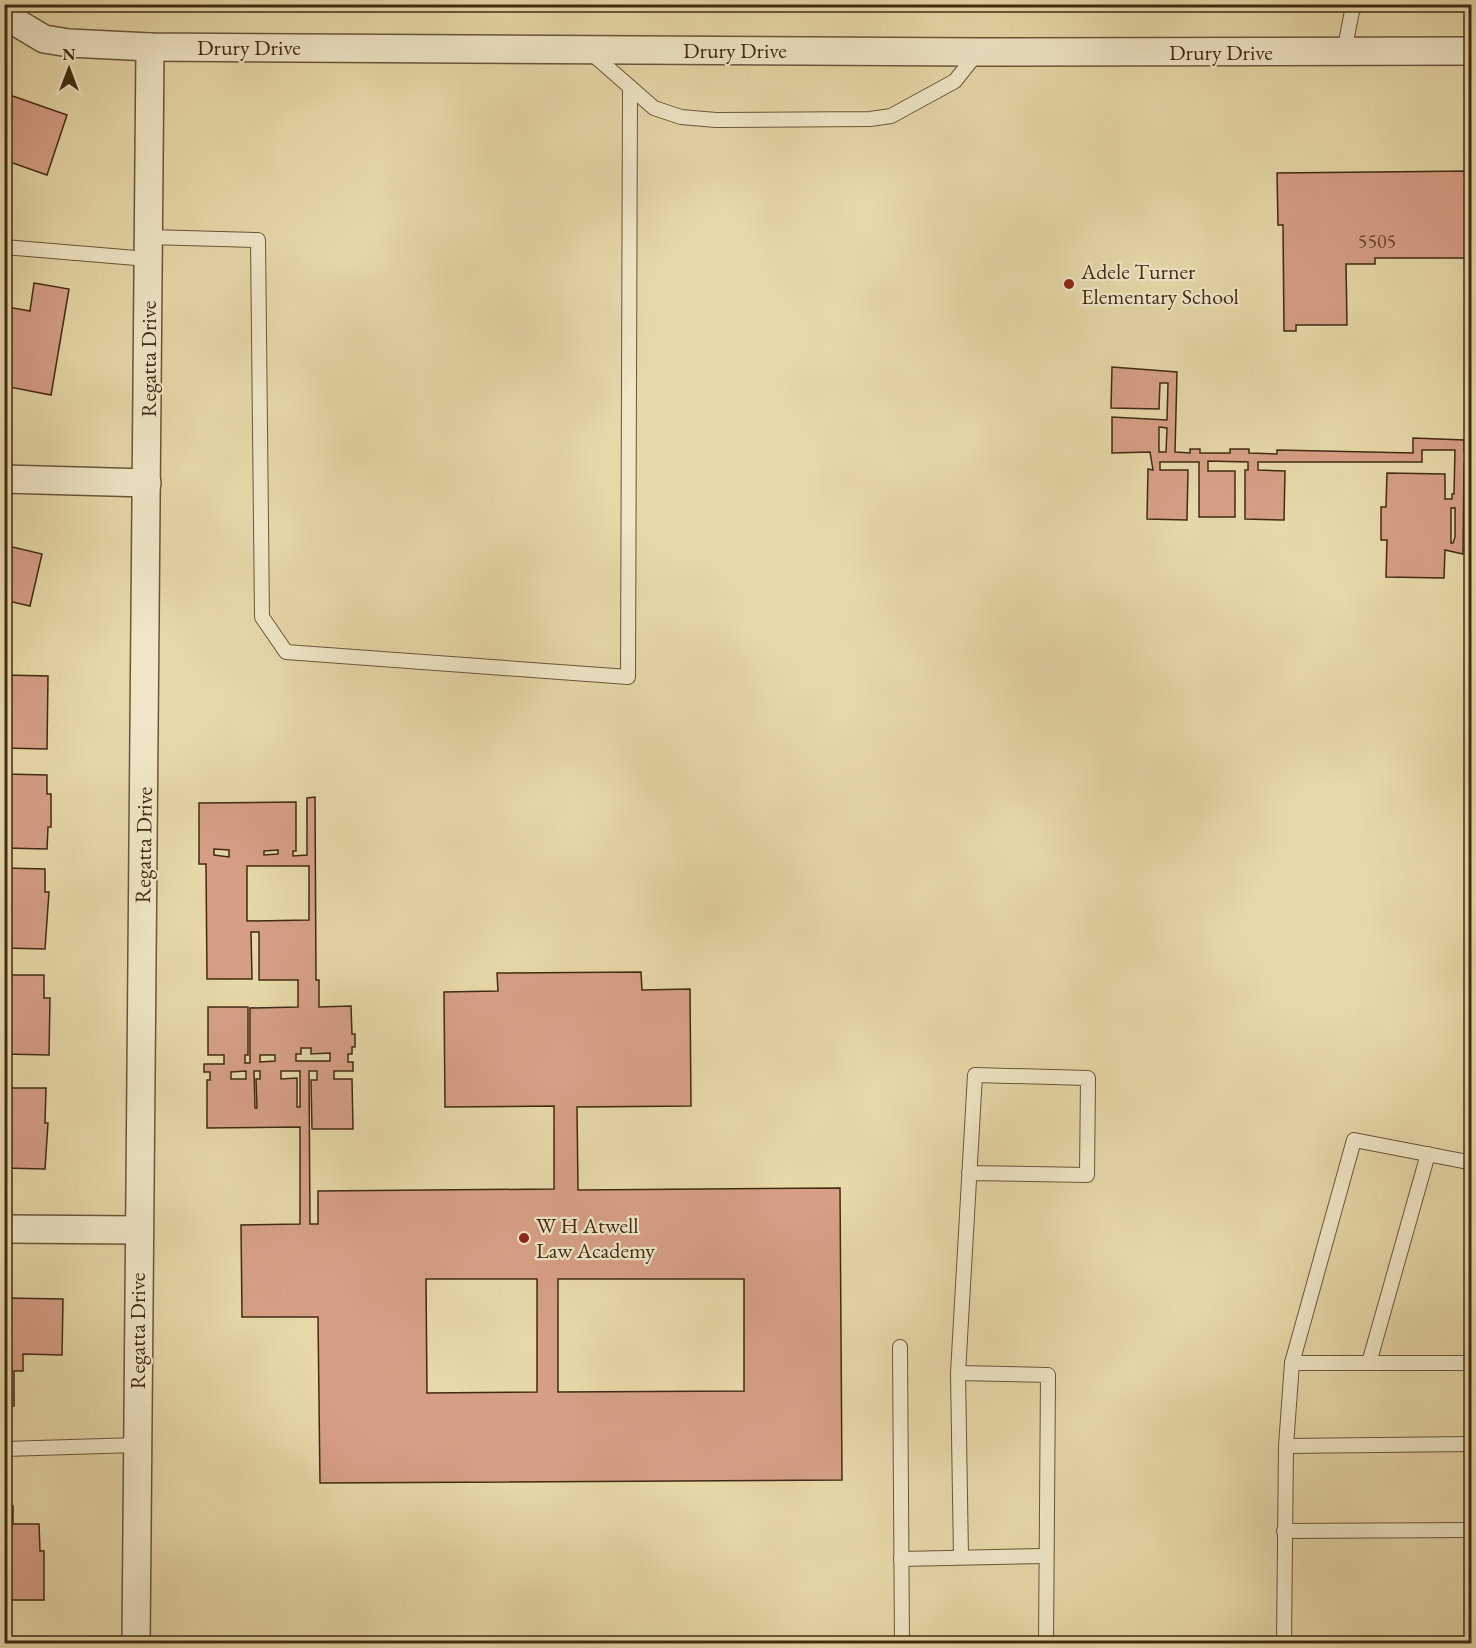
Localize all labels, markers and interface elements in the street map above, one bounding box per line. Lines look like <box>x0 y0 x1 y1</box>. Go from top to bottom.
street label: Drury Drive <box>197 33 301 62</box>
street label: Drury Drive <box>683 36 787 65</box>
street label: Drury Drive <box>1169 38 1273 67</box>
north arrow <box>39 39 99 99</box>
text: N <box>63 44 76 65</box>
house number: 5505 <box>1358 228 1396 254</box>
place label: Adele Turner Elementary School <box>1080 257 1239 311</box>
marker: Adele Turner Elementary School <box>1062 277 1076 291</box>
street label: Regatta Drive <box>134 300 163 417</box>
street label: Regatta Drive <box>128 786 159 904</box>
place label: W H Atwell Law Academy <box>536 1211 655 1265</box>
marker: W H Atwell Law Academy <box>517 1231 531 1245</box>
street label: Regatta Drive <box>123 1272 152 1389</box>

